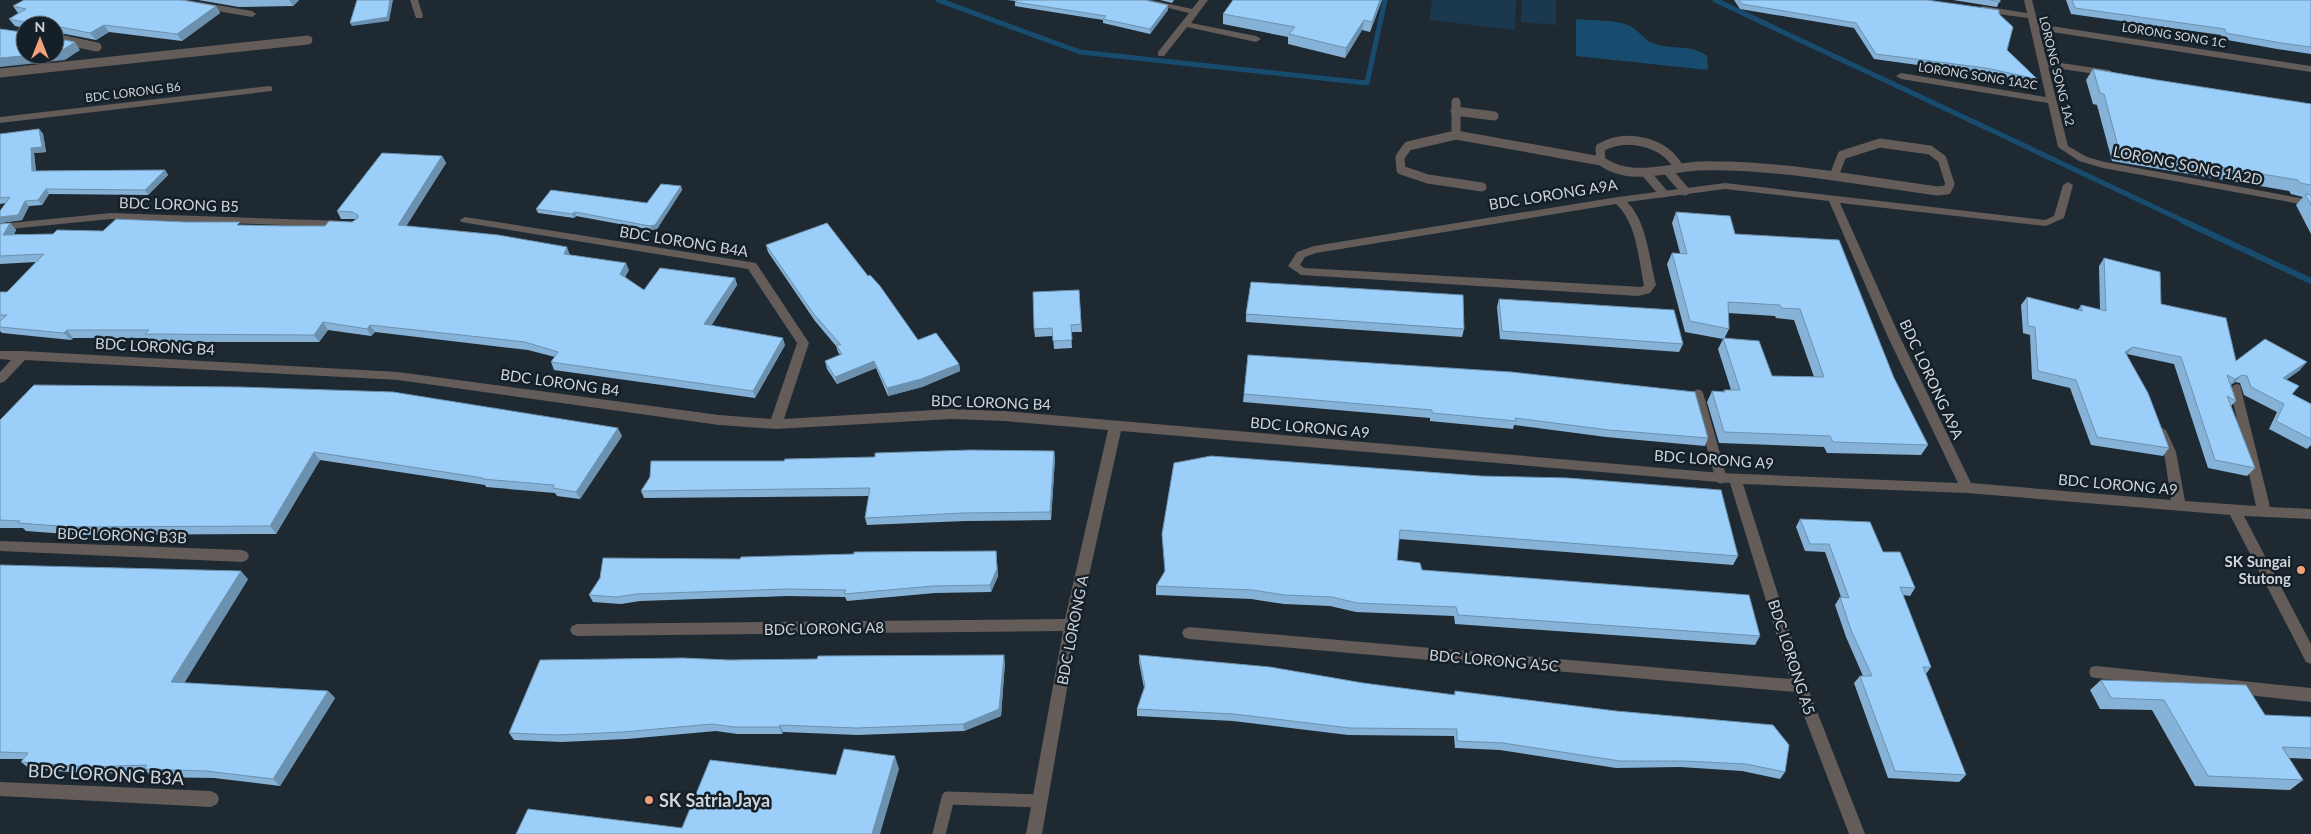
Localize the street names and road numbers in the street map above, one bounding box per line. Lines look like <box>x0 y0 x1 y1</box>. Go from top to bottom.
street label: LORONG SONG 1A2 <box>2036 15 2078 127</box>
street label: LORONG SONG 1C <box>2121 19 2227 51</box>
street label: LORONG SONG 1A2C <box>1917 59 2039 93</box>
street label: BDC LORONG B6 <box>84 79 182 105</box>
street label: LORONG SONG 1A2D <box>2112 142 2264 188</box>
street label: BDC LORONG A9A <box>1487 175 1620 213</box>
street label: BDC LORONG B5 <box>119 193 239 215</box>
street label: BDC LORONG B4A <box>618 222 751 260</box>
street label: BDC LORONG A9A <box>1896 316 1968 443</box>
street label: BDC LORONG B4 <box>95 334 216 358</box>
street label: BDC LORONG B4 <box>499 365 621 399</box>
street label: BDC LORONG B4 <box>931 391 1052 413</box>
street label: BDC LORONG A9 <box>1249 413 1371 441</box>
street label: BDC LORONG A9 <box>1653 446 1775 472</box>
street label: BDC LORONG A9 <box>2057 470 2179 498</box>
street label: BDC LORONG B3B <box>57 524 187 546</box>
street label: BDC LORONG A <box>1053 573 1092 686</box>
street label: BDC LORONG A5 <box>1765 597 1819 717</box>
street label: BDC LORONG A8 <box>764 618 884 638</box>
street label: BDC LORONG A5C <box>1428 645 1560 675</box>
street label: BDC LORONG B3A <box>27 759 185 789</box>

